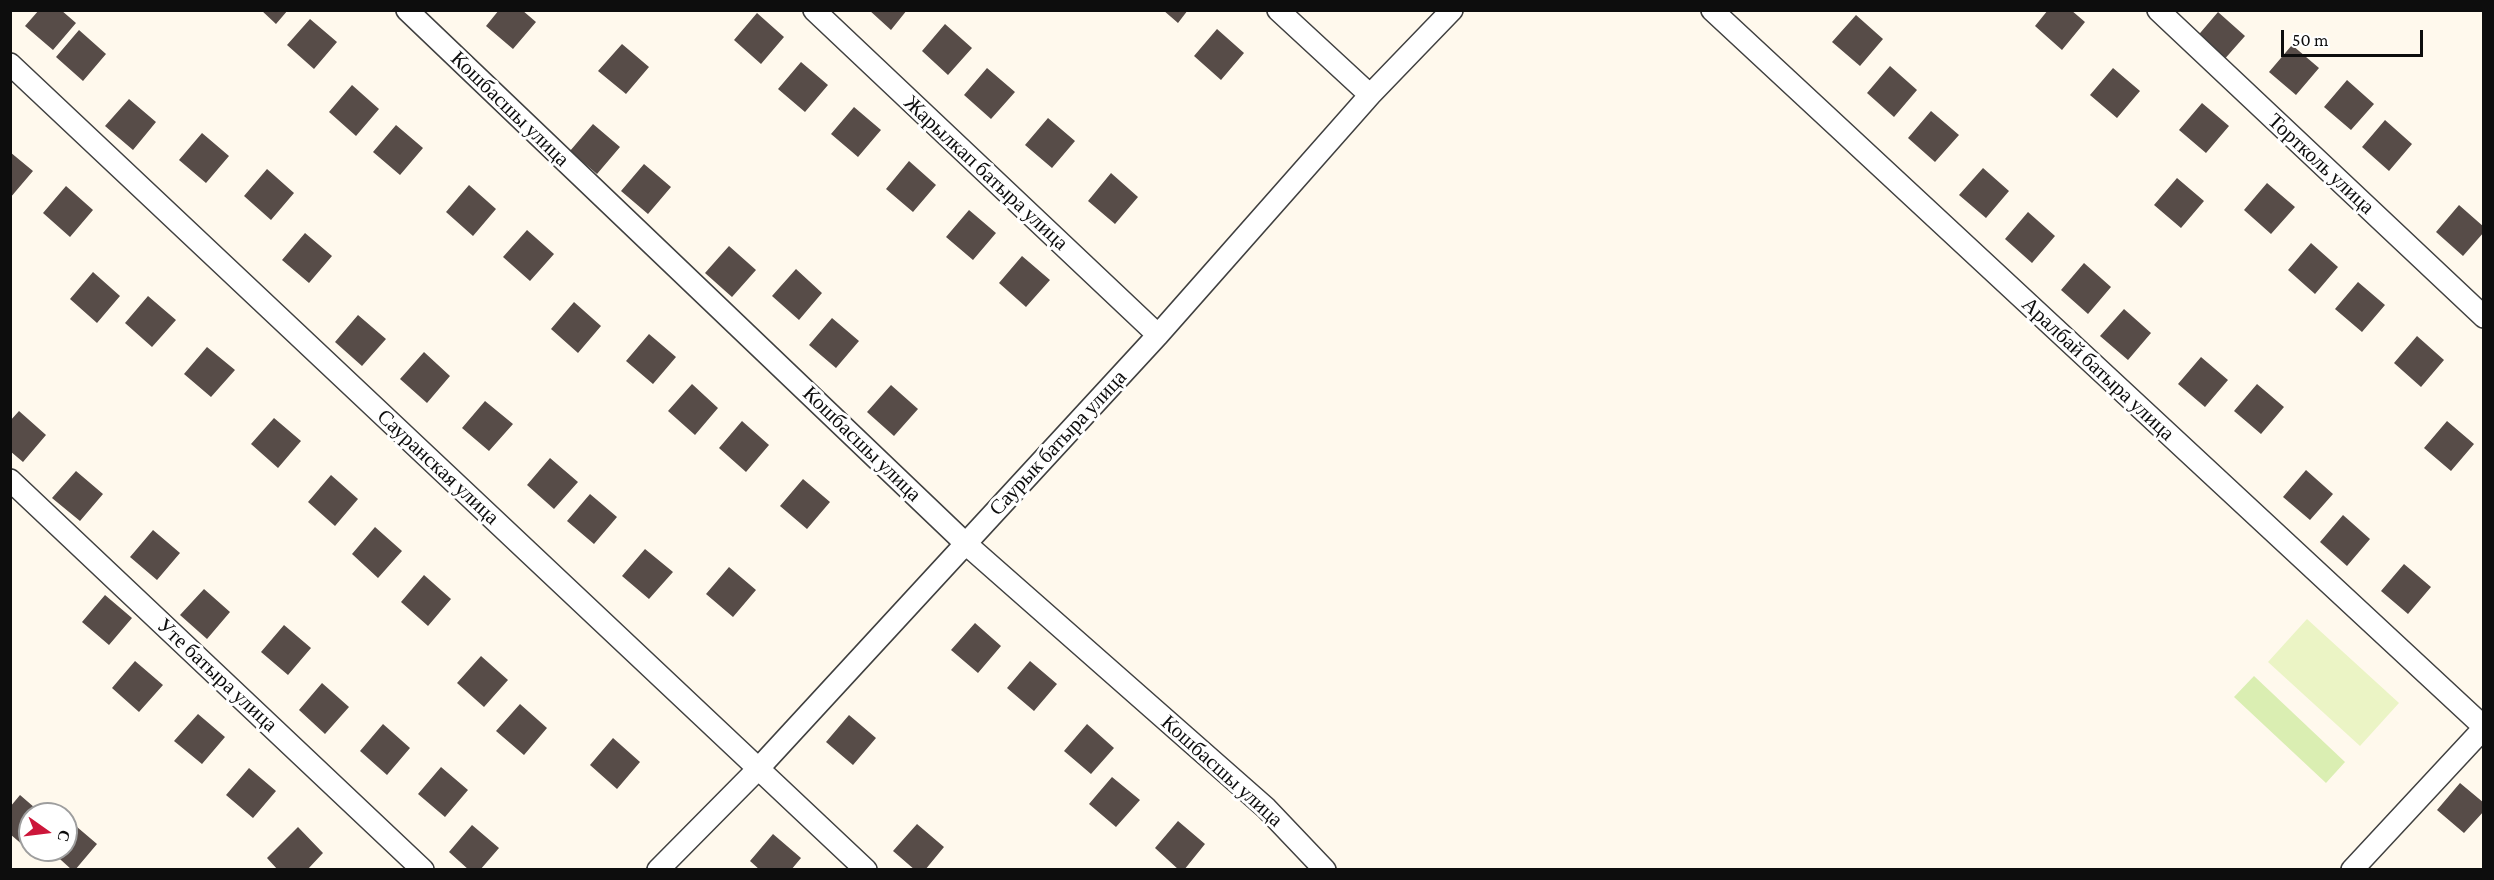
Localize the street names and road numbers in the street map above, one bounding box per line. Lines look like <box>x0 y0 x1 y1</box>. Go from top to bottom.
street label: Кошбасшы улица <box>445 46 575 172</box>
street label: Жарылкап батыра улица <box>899 90 1073 256</box>
street label: Тортколь улица <box>2263 108 2379 220</box>
street label: Аралбай батыра улица <box>2017 292 2179 446</box>
street label: Саурык батыра улица <box>984 365 1132 521</box>
street label: Кошбасшы улица <box>797 381 927 507</box>
street label: Сауранская улица <box>372 404 504 530</box>
street label: Уте батыра улица <box>151 613 283 737</box>
street label: Кошбасшы улица <box>1156 710 1288 832</box>

